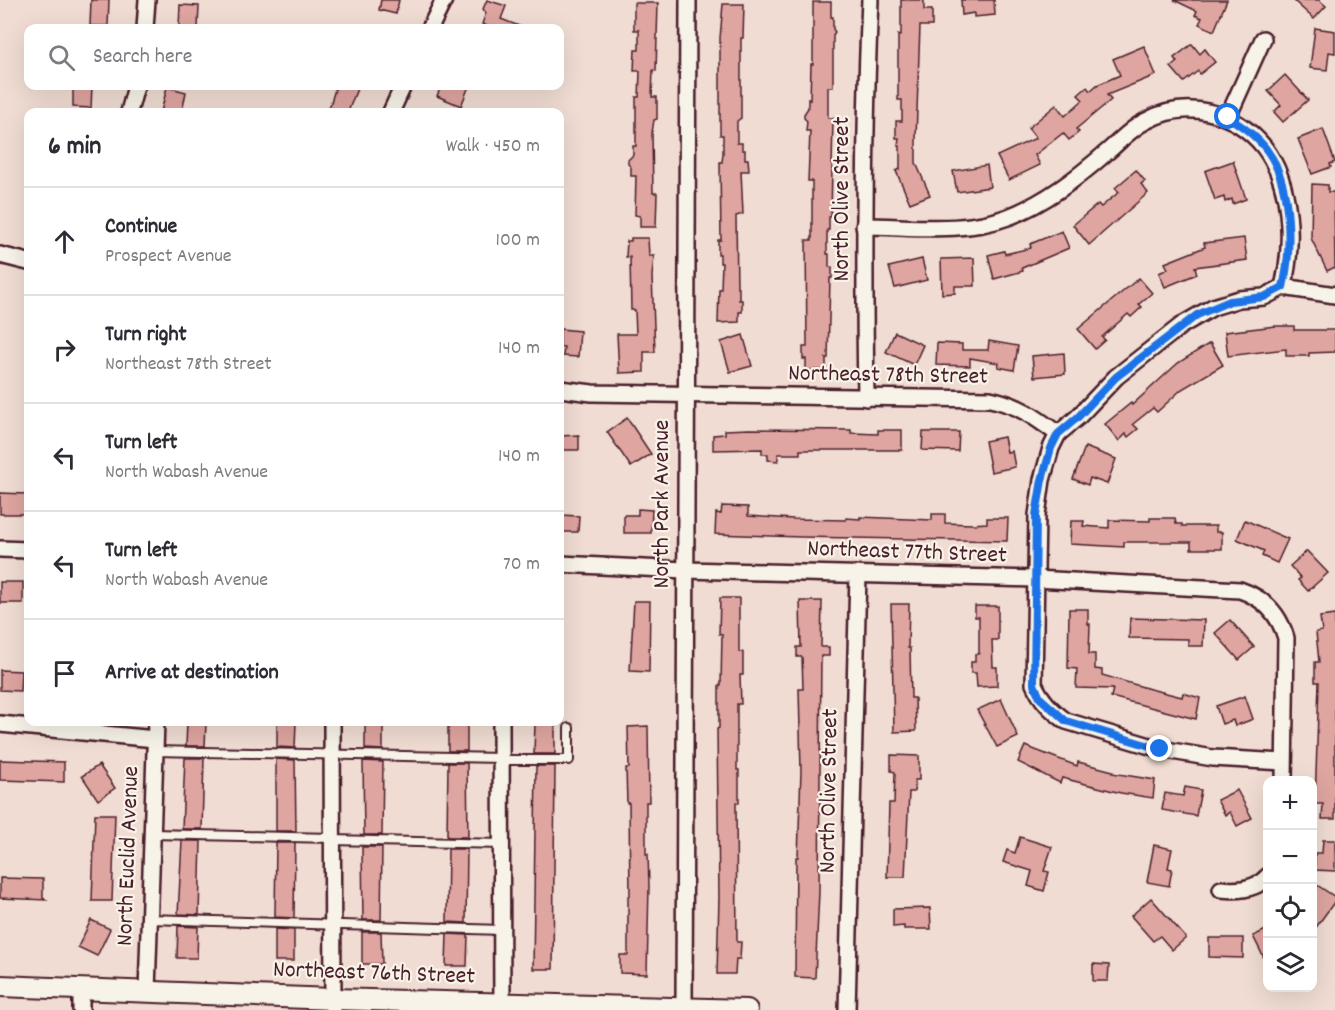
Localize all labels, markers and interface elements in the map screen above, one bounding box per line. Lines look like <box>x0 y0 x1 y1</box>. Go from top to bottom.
search box <box>24 24 564 90</box>
icon: search <box>45 41 78 74</box>
text: Search here <box>93 42 192 73</box>
route start <box>1214 103 1240 129</box>
street label: North Olive Street <box>826 116 860 282</box>
text: 6 min <box>48 129 101 166</box>
text: Walk · 450 m <box>446 133 540 161</box>
text: Continue <box>105 212 177 243</box>
icon: ahead <box>48 225 81 258</box>
text: 100 m <box>496 227 540 255</box>
text: Prospect Avenue <box>105 243 232 271</box>
text: Turn right <box>105 320 187 351</box>
icon: right <box>48 333 81 366</box>
text: 140 m <box>498 335 540 363</box>
text: Northeast 78th Street <box>105 351 272 379</box>
street label: Northeast 78th Street <box>788 357 988 395</box>
street label: North Park Avenue <box>646 420 680 588</box>
text: Turn left <box>105 428 177 459</box>
icon: left <box>48 441 81 474</box>
text: 140 m <box>498 443 540 471</box>
text: North Wabash Avenue <box>105 459 268 487</box>
street label: Northeast 77th Street <box>807 533 1007 573</box>
text: Turn left <box>105 536 177 567</box>
icon: left <box>48 549 81 582</box>
text: 70 m <box>503 551 540 579</box>
text: North Wabash Avenue <box>105 567 268 595</box>
icon: arrive <box>48 657 81 690</box>
text: Arrive at destination <box>105 658 279 689</box>
street label: North Olive Street <box>812 708 848 874</box>
route end <box>1146 735 1172 761</box>
street label: North Euclid Avenue <box>109 765 149 947</box>
map controls <box>1263 776 1317 992</box>
button: + <box>1263 776 1317 830</box>
button: − <box>1263 830 1317 884</box>
button: locate <box>1263 884 1317 938</box>
button: layers <box>1263 938 1317 992</box>
street label: Northeast 76th Street <box>272 953 476 995</box>

